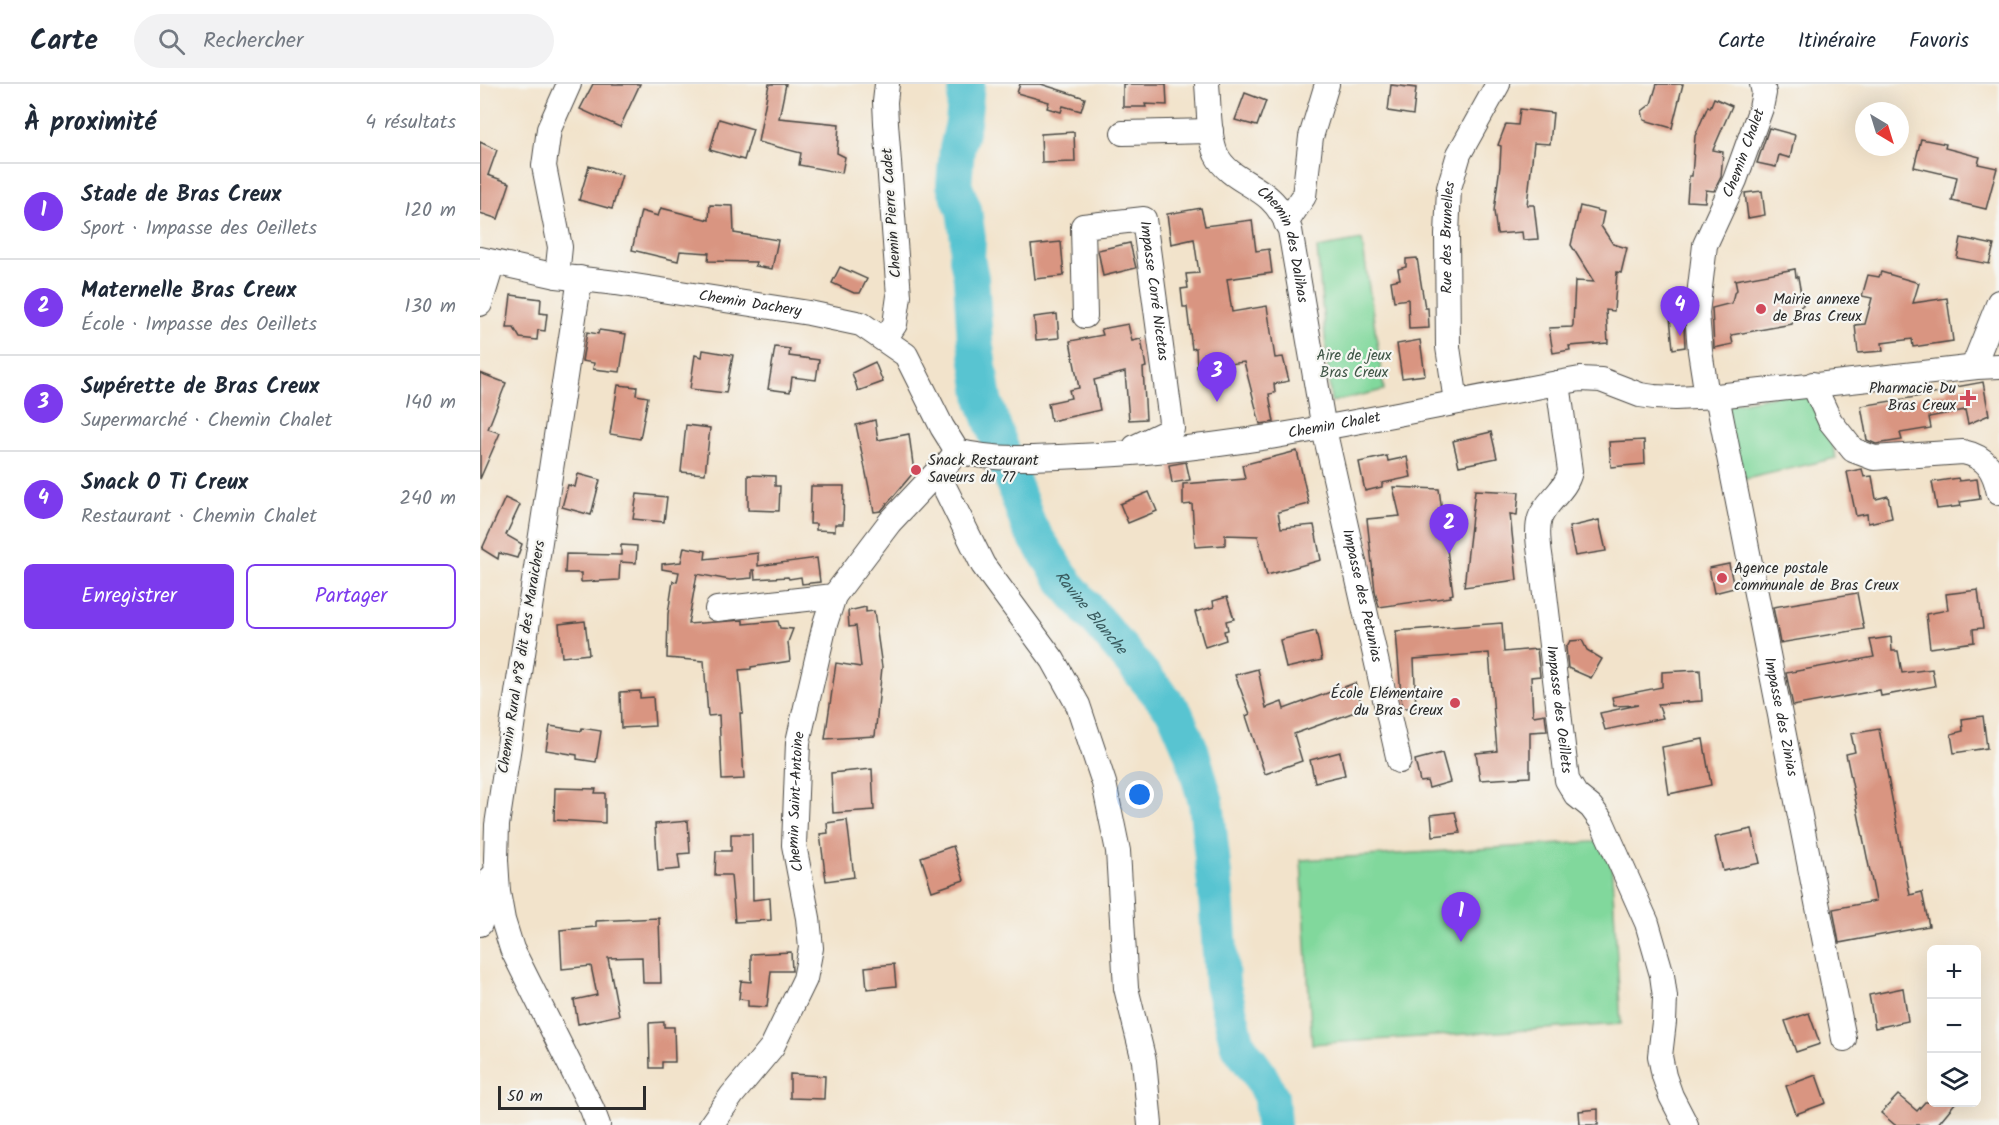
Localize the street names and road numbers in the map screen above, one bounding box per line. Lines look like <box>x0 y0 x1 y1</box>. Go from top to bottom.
street label: Chemin Chalet <box>1716 105 1772 202</box>
street label: Chemin Pierre Cadet <box>875 147 909 279</box>
street label: Rue des Brunelles <box>1435 178 1463 294</box>
street label: Chemin des Dalihas <box>1251 180 1314 305</box>
street label: Impasse Corré Nicetas <box>1132 219 1175 363</box>
street label: Chemin Dachery <box>697 284 804 324</box>
street label: Chemin Chalet <box>1286 405 1383 446</box>
street label: Impasse des Petunias <box>1335 527 1389 665</box>
street label: Chemin Rural n°8 dit des Maraichers <box>492 538 552 775</box>
street label: Impasse des Oeillets <box>1539 644 1578 776</box>
street label: Impasse des Zinias <box>1757 655 1804 779</box>
street label: Chemin Saint-Antoine <box>782 729 812 874</box>

